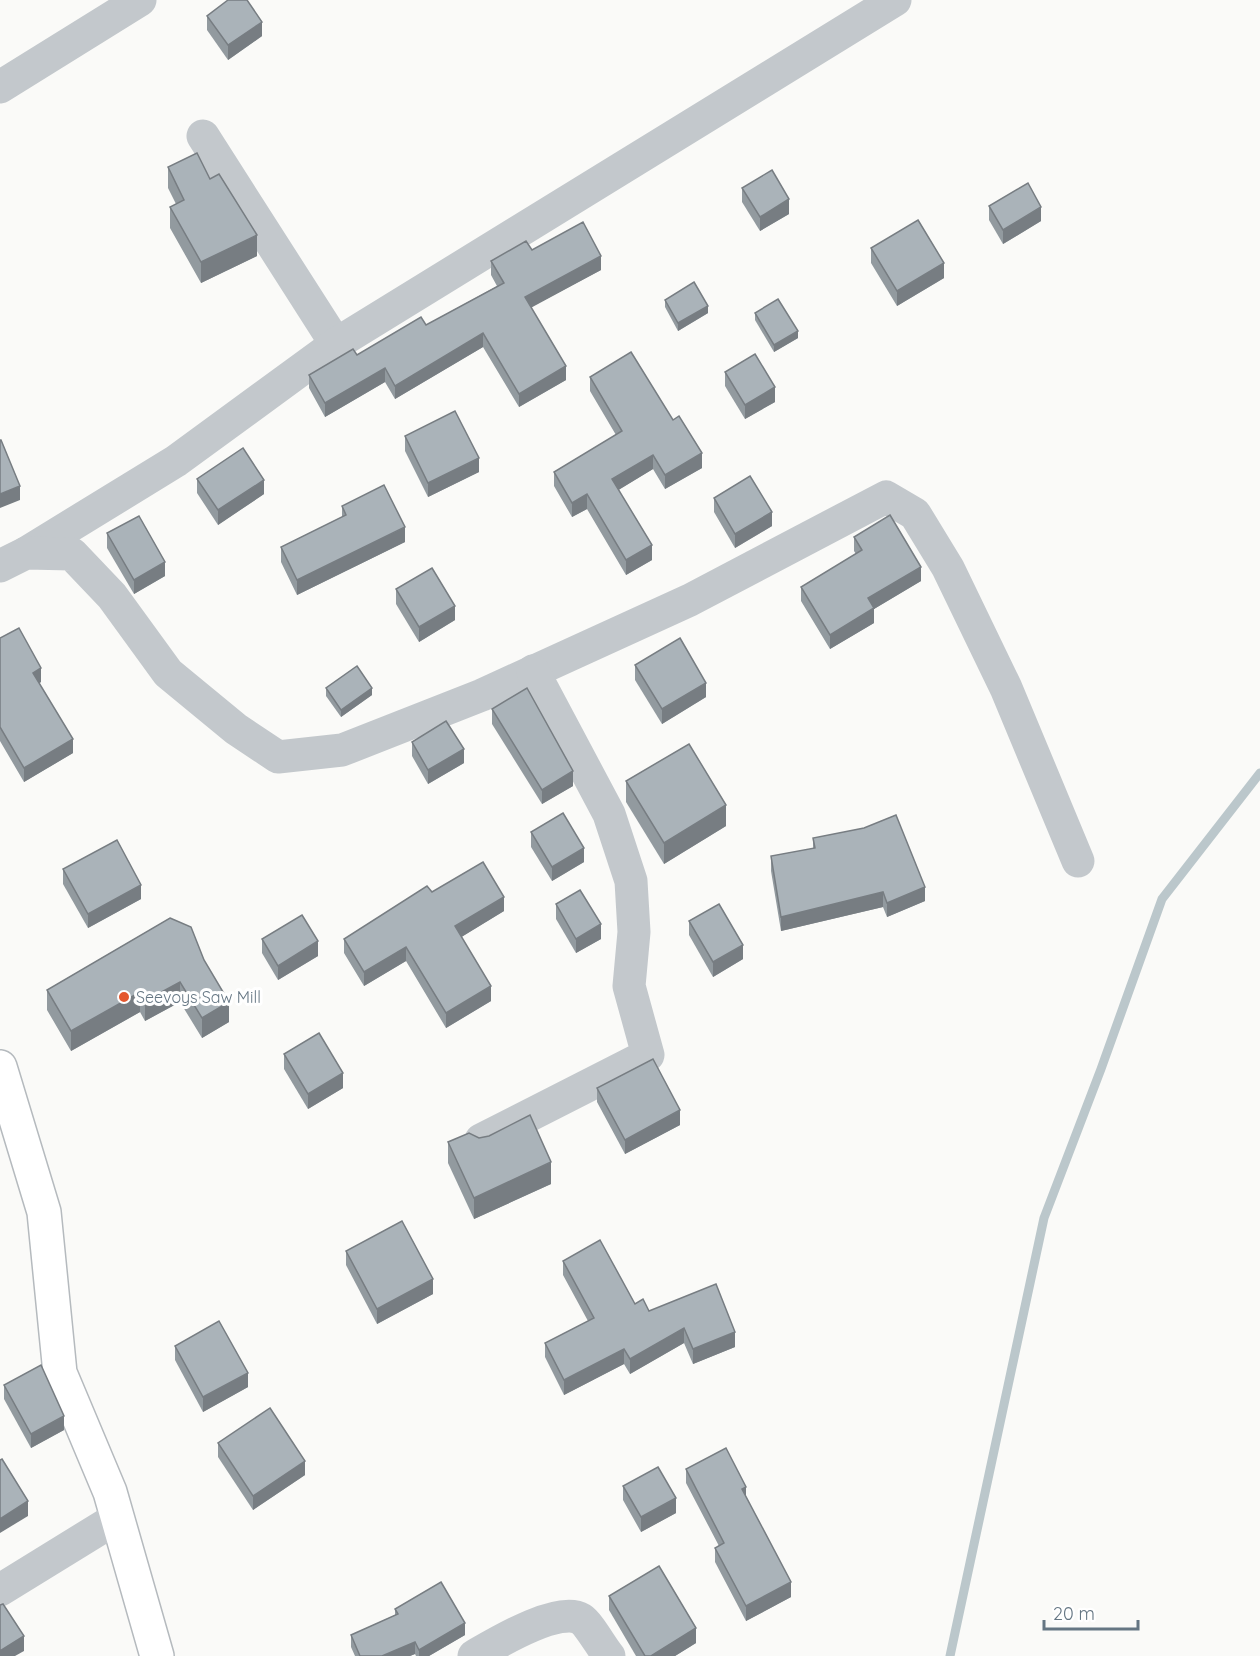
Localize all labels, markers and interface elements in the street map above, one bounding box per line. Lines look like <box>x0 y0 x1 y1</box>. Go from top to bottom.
place label: Seevoys Saw Mill <box>136 987 261 1007</box>
marker: Seevoys Saw Mill <box>117 990 131 1004</box>
scale bar <box>1044 1593 1138 1631</box>
text: 20 m <box>1053 1602 1095 1625</box>

